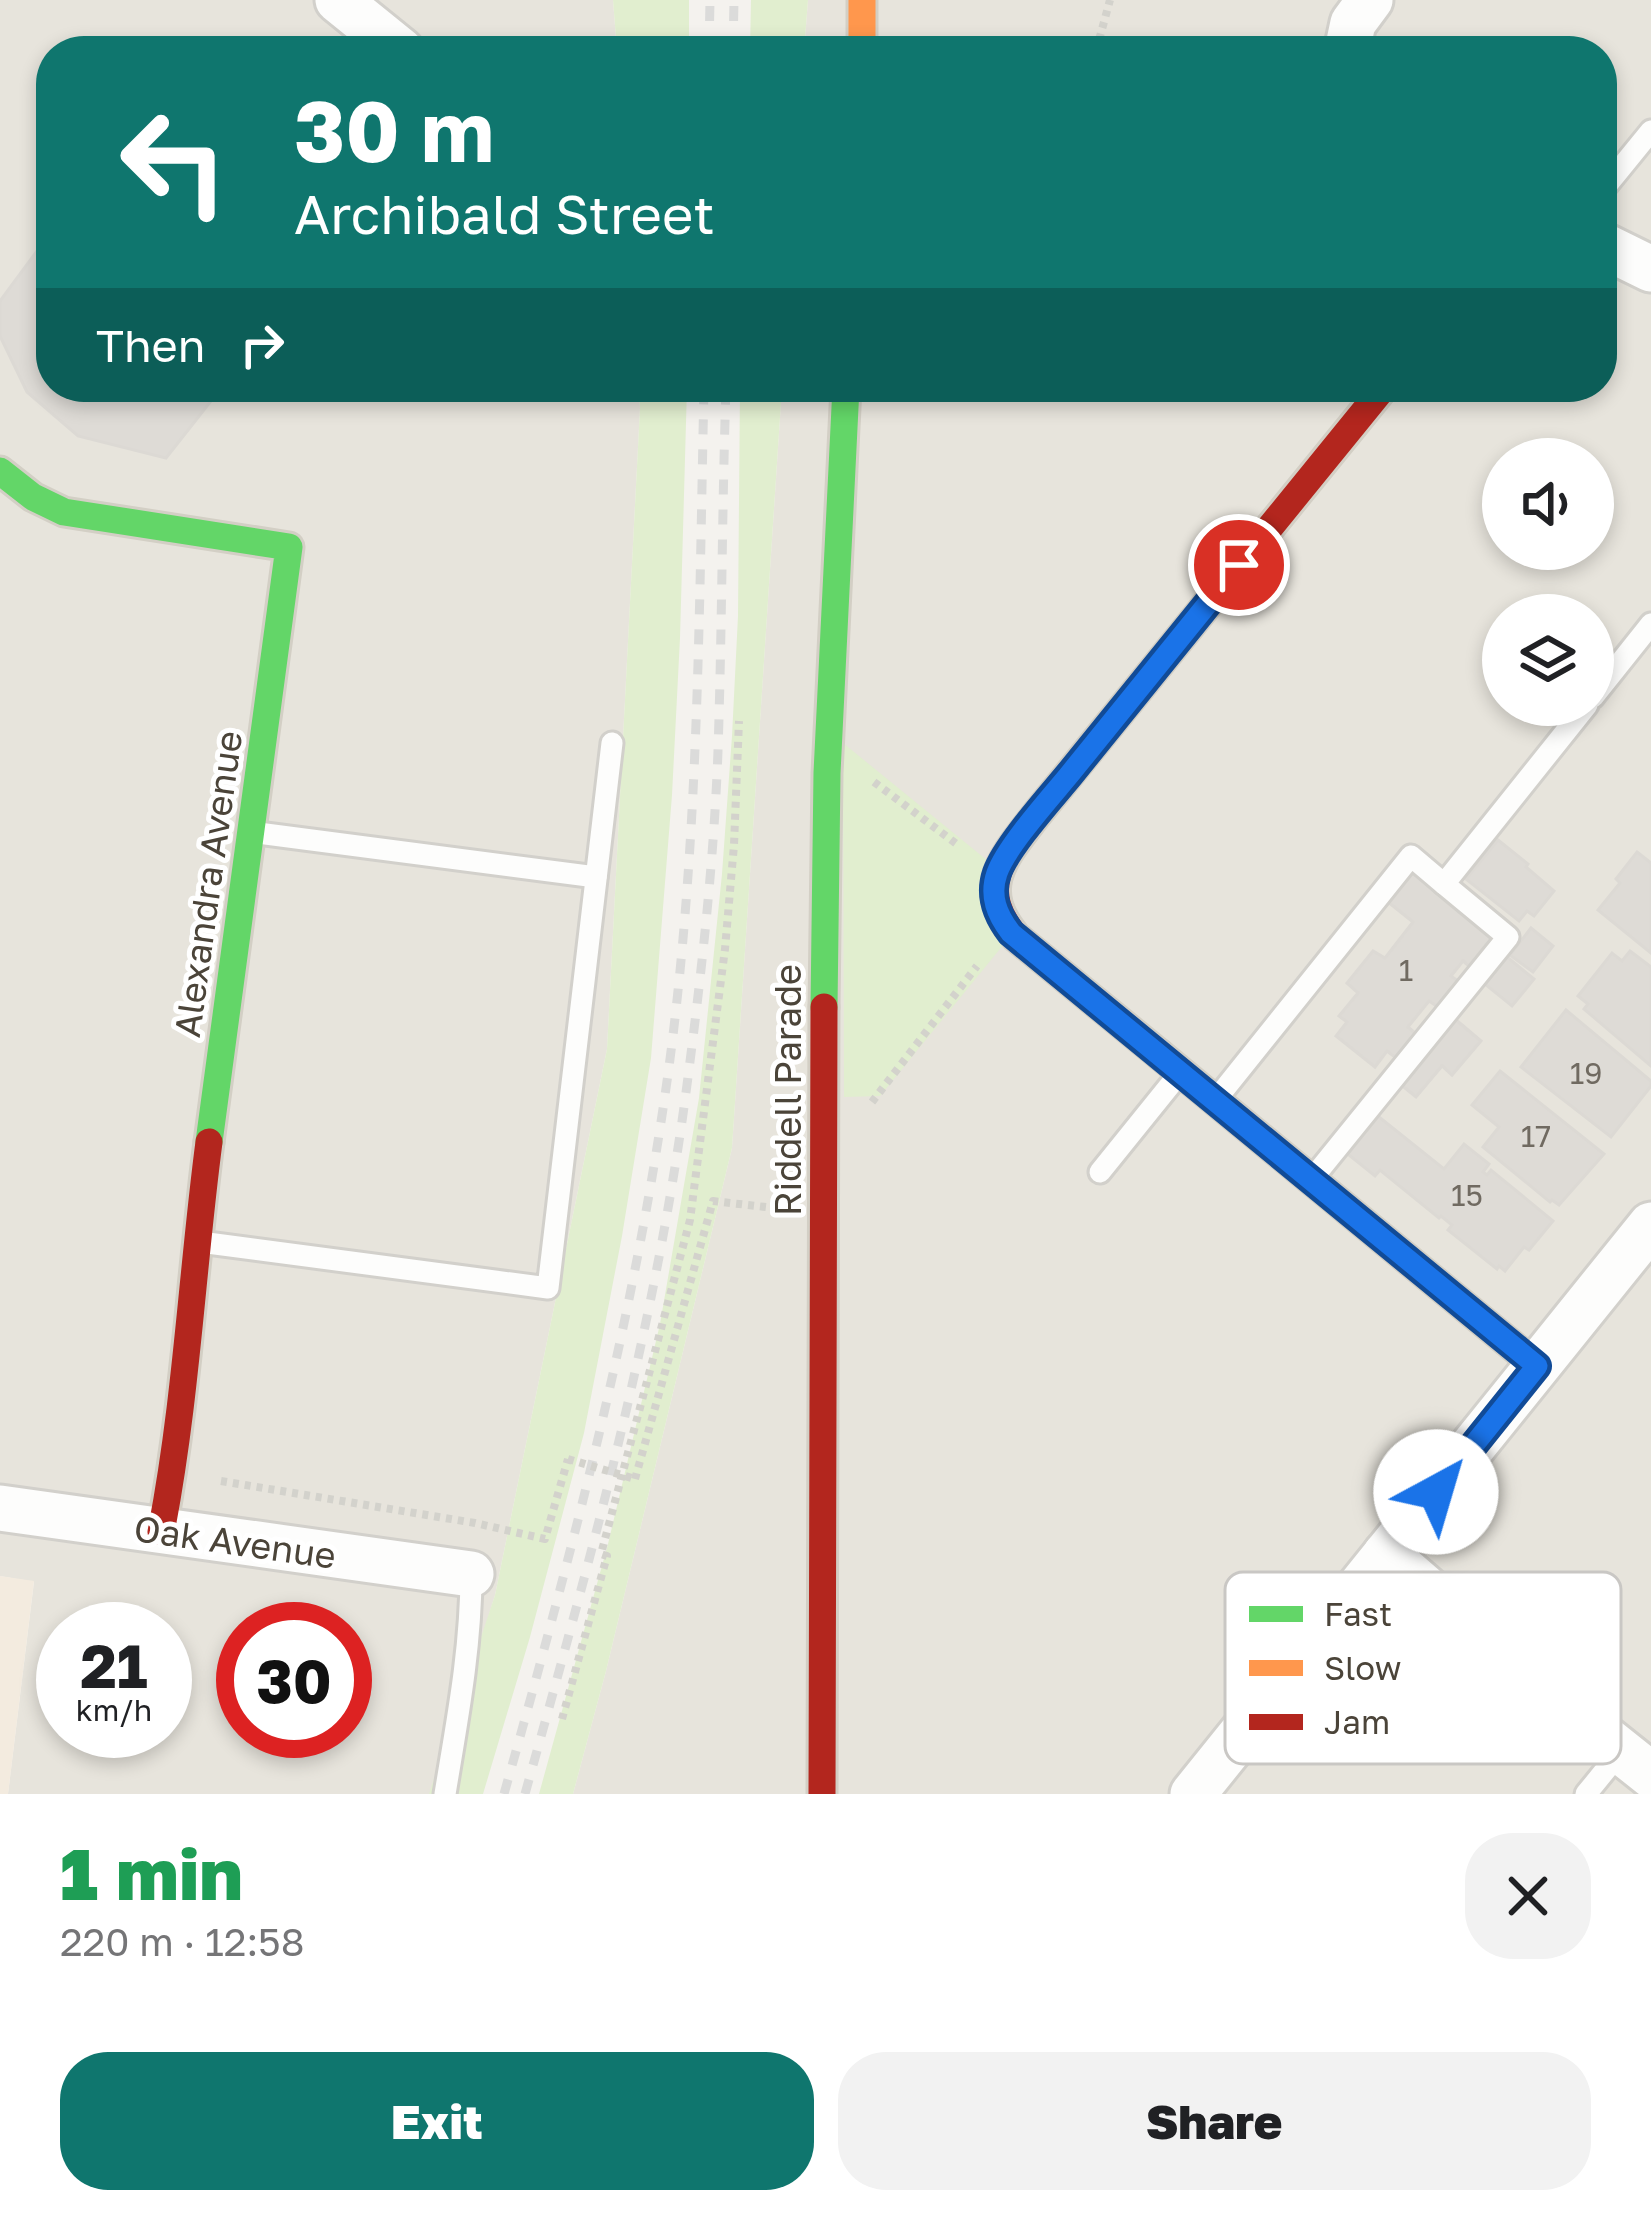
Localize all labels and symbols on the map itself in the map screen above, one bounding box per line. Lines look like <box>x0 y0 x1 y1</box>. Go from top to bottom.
pin <box>1188 514 1290 616</box>
street label: Alexandra Avenue <box>165 728 250 1040</box>
house number: 1 <box>1399 952 1413 988</box>
street label: Riddell Parade <box>766 964 809 1216</box>
house number: 19 <box>1570 1055 1602 1091</box>
house number: 17 <box>1521 1118 1551 1154</box>
house number: 15 <box>1451 1177 1483 1213</box>
position arrow <box>1373 1429 1499 1555</box>
street label: Oak Avenue <box>131 1506 339 1577</box>
legend <box>1225 1572 1621 1764</box>
text: Fast <box>1324 1594 1392 1633</box>
speed limit sign: 30 <box>216 1602 372 1758</box>
text: Slow <box>1324 1648 1402 1687</box>
text: Jam <box>1324 1702 1390 1741</box>

